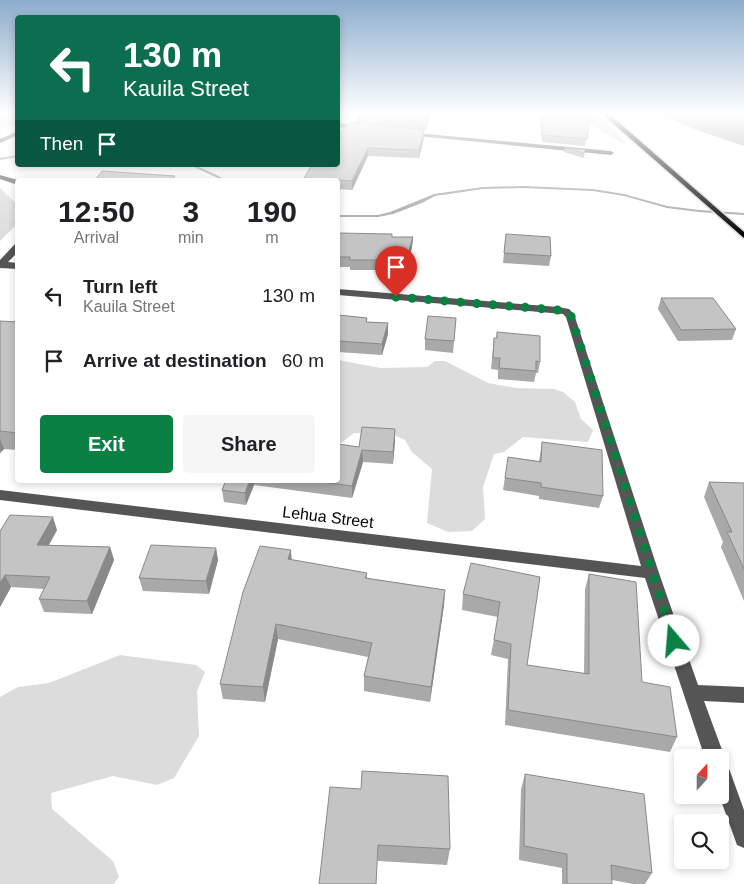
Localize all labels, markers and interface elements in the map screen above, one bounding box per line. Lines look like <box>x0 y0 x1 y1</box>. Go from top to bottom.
icon: left <box>40 35 105 100</box>
text: 130 m <box>123 35 222 74</box>
text: Kauila Street <box>123 76 249 101</box>
icon: arrive <box>93 130 121 158</box>
text: Then <box>40 133 83 154</box>
text: 12:50 <box>58 195 135 228</box>
text: 3 <box>182 195 199 228</box>
text: 190 <box>247 195 297 228</box>
text: Arrival <box>74 229 119 246</box>
text: min <box>178 229 204 246</box>
text: m <box>265 229 278 246</box>
pin <box>375 246 417 297</box>
icon: arrive <box>382 253 410 281</box>
text: Turn left <box>83 276 158 297</box>
icon: left <box>40 282 68 310</box>
text: 130 m <box>262 285 315 306</box>
text: Kauila Street <box>83 298 175 315</box>
icon: arrive <box>40 347 68 375</box>
text: Arrive at destination <box>83 350 267 371</box>
text: 60 m <box>282 350 324 371</box>
button: Exit <box>40 415 173 473</box>
button: Share <box>183 415 315 473</box>
street label: Lehua Street <box>281 503 375 531</box>
position arrow <box>647 614 699 666</box>
north arrow <box>674 749 729 804</box>
map controls <box>674 749 729 869</box>
button: search <box>674 814 729 869</box>

